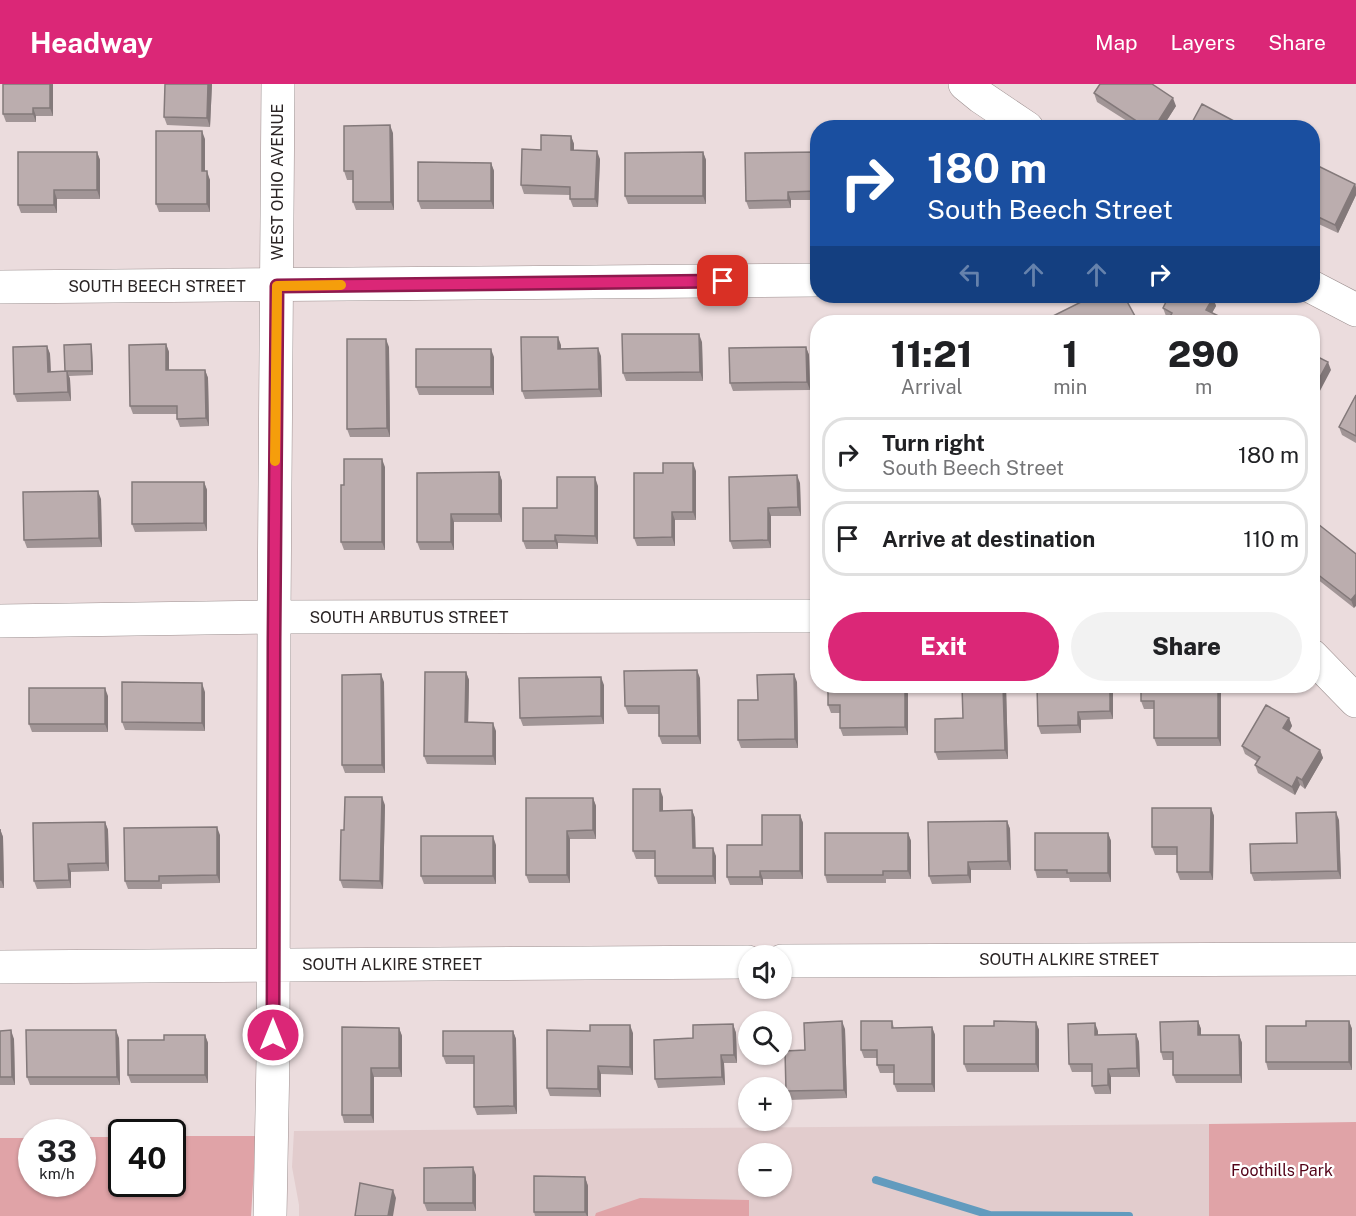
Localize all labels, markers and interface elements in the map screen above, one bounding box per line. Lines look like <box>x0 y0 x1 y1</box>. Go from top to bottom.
text: Headway <box>30 26 153 59</box>
text: Map <box>1095 30 1138 55</box>
text: Layers <box>1171 30 1235 55</box>
text: Share <box>1268 30 1326 55</box>
street label: WEST OHIO AVENUE <box>268 104 287 260</box>
text: 180 m <box>927 143 1047 192</box>
icon: right <box>828 144 906 222</box>
text: South Beech Street <box>927 193 1173 225</box>
pin <box>697 255 748 306</box>
icon: left <box>954 258 987 291</box>
icon: ahead <box>1017 258 1050 291</box>
icon: ahead <box>1080 258 1113 291</box>
icon: right <box>1143 258 1176 291</box>
icon: arrive <box>706 264 739 297</box>
street label: SOUTH BEECH STREET <box>68 277 246 296</box>
text: 11:21 <box>891 333 973 375</box>
text: 1 <box>1062 333 1078 375</box>
text: 290 <box>1168 333 1239 375</box>
text: Arrival <box>901 375 963 399</box>
text: min <box>1053 375 1087 399</box>
text: m <box>1195 375 1212 399</box>
text: Turn right <box>882 430 985 456</box>
icon: right <box>831 438 864 471</box>
text: 180 m <box>1238 442 1299 468</box>
text: South Beech Street <box>882 456 1064 480</box>
icon: arrive <box>831 522 864 555</box>
text: Arrive at destination <box>882 526 1095 552</box>
text: 110 m <box>1243 526 1299 552</box>
street label: SOUTH ARBUTUS STREET <box>310 608 509 627</box>
button: Exit <box>828 612 1059 681</box>
button: Share <box>1071 612 1302 681</box>
map controls <box>738 945 792 1197</box>
button: sound <box>738 945 792 999</box>
street label: SOUTH ALKIRE STREET <box>979 950 1160 969</box>
street label: SOUTH ALKIRE STREET <box>302 955 483 974</box>
position arrow <box>241 1003 305 1067</box>
button: search <box>738 1011 792 1065</box>
button: + <box>738 1077 792 1131</box>
speed limit sign: 40 <box>108 1119 186 1197</box>
text: 33 <box>37 1133 77 1169</box>
button: − <box>738 1143 792 1197</box>
park label: Foothills Park <box>1231 1161 1333 1180</box>
text: km/h <box>39 1165 75 1182</box>

